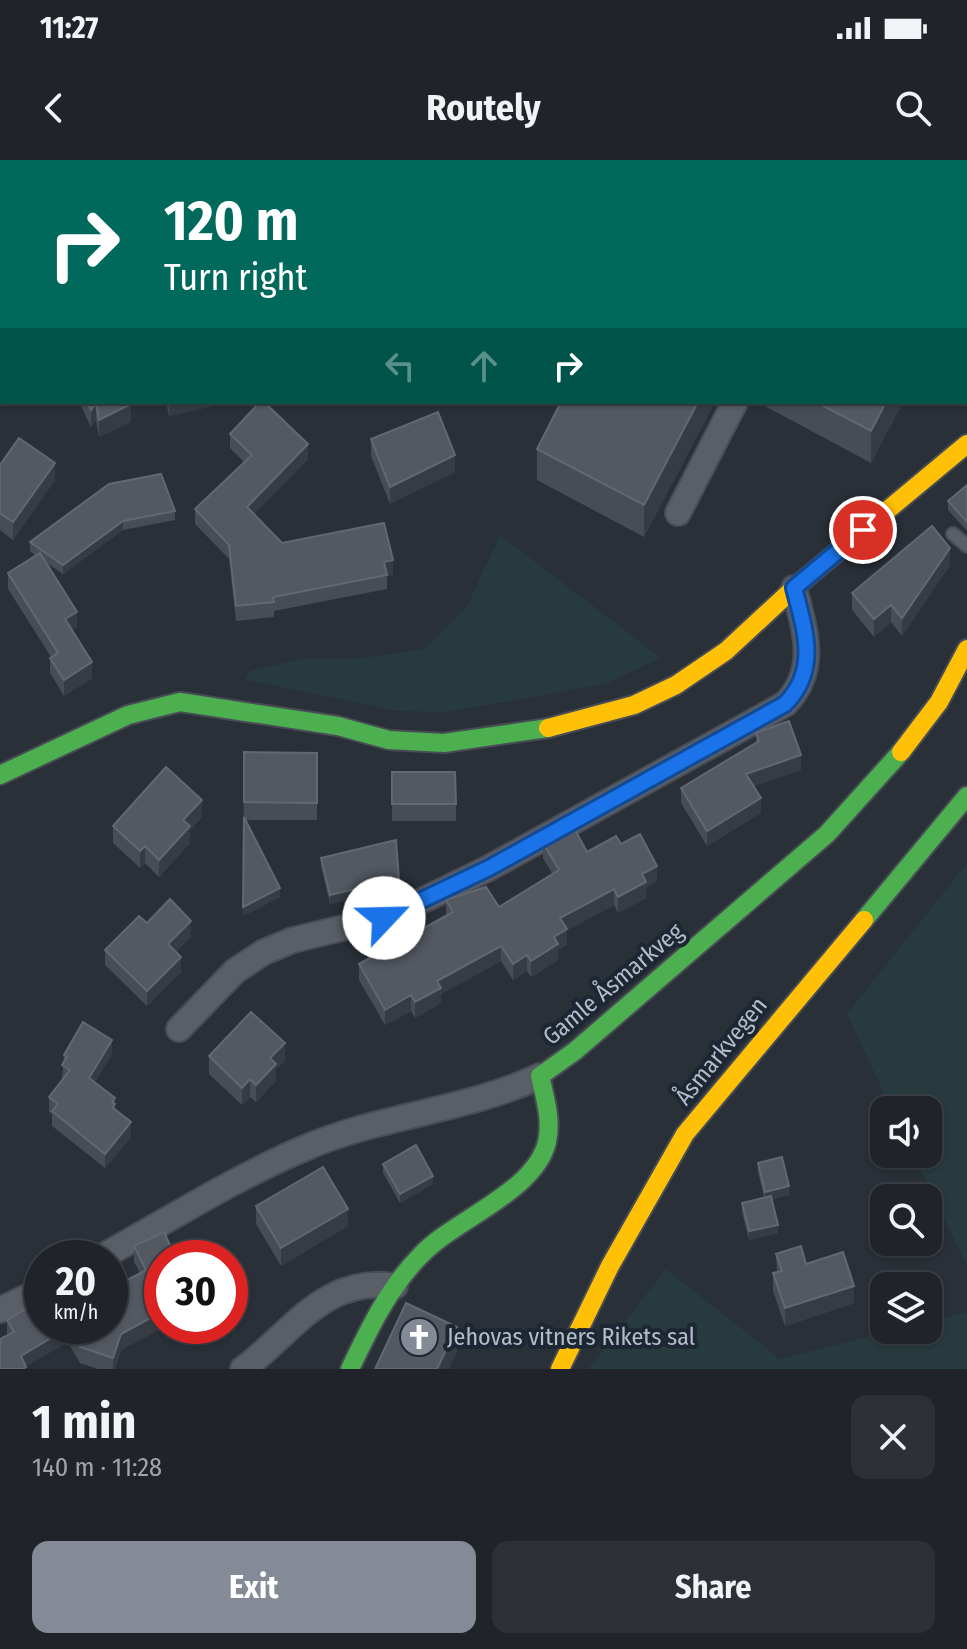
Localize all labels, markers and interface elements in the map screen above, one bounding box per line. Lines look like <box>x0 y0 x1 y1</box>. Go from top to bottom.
text: 11:27 <box>40 10 98 46</box>
icon: back <box>32 86 76 130</box>
text: Routely <box>426 86 541 130</box>
icon: search <box>891 86 935 130</box>
text: 120 m <box>164 188 299 255</box>
icon: right <box>32 192 136 296</box>
text: Turn right <box>164 256 307 300</box>
icon: left <box>378 344 422 388</box>
icon: ahead <box>462 344 506 388</box>
icon: right <box>546 344 590 388</box>
pin <box>829 496 897 564</box>
icon: arrive <box>841 508 885 552</box>
position arrow <box>342 876 426 960</box>
street label: Gamle Åsmarkveg <box>537 916 689 1051</box>
street label: Åsmarkvegen <box>668 991 773 1111</box>
map controls <box>870 1096 942 1344</box>
button: sound <box>870 1096 942 1168</box>
button: search <box>870 1184 942 1256</box>
speed limit sign: 30 <box>144 1240 248 1344</box>
text: 20 <box>56 1258 96 1306</box>
button: layers <box>870 1272 942 1344</box>
text: km/h <box>54 1300 98 1324</box>
church icon: Jehovas vitners Rikets sal <box>398 1316 440 1358</box>
place label: Jehovas vitners Rikets sal <box>447 1323 695 1351</box>
text: 1 min <box>32 1393 137 1451</box>
button: close <box>851 1395 935 1479</box>
text: 140 m · 11:28 <box>32 1452 162 1483</box>
button: Exit <box>32 1541 476 1633</box>
button: Share <box>492 1541 935 1633</box>

